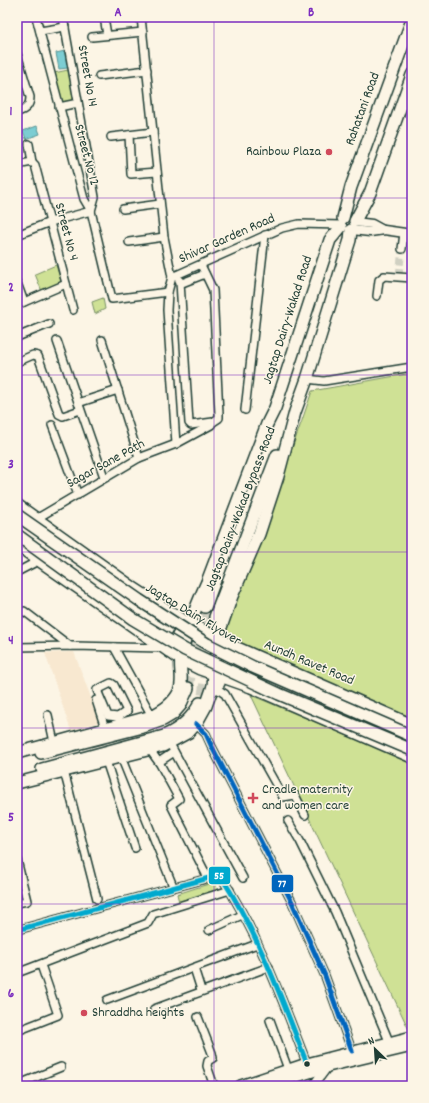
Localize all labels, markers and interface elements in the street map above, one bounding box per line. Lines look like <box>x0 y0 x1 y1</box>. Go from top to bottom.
text: A <box>114 4 122 23</box>
text: B <box>308 4 314 23</box>
street label: Street No 14 <box>72 44 102 108</box>
street label: Rahatani Road <box>341 70 385 148</box>
text: 1 <box>10 103 13 122</box>
street label: Street No 12 <box>68 122 104 188</box>
place label: Rainbow Plaza <box>246 142 321 162</box>
marker: Rainbow Plaza <box>324 147 334 157</box>
street label: Street No 4 <box>49 201 83 263</box>
street label: Shivar Garden Road <box>176 209 278 269</box>
street label: Jagtap Dairy-Wakad Road <box>258 253 318 387</box>
text: 2 <box>8 279 14 298</box>
street label: Jagtap Dairy-Wakad Bypass Road <box>200 424 282 594</box>
street label: Sagar Sane Path <box>63 434 149 494</box>
text: 3 <box>8 456 14 475</box>
street label: Jagtap Dairy Flyover <box>141 579 245 652</box>
text: 4 <box>8 632 14 651</box>
street label: Aundh Ravet Road <box>261 635 357 691</box>
place label: Cradle maternity and women care <box>262 780 353 816</box>
marker: Cradle maternity and women care <box>247 792 259 804</box>
text: 5 <box>8 809 14 828</box>
line badge: 55 <box>208 866 231 885</box>
text: 55 <box>214 869 224 885</box>
line badge: 77 <box>271 874 294 893</box>
text: 77 <box>278 877 287 893</box>
text: 6 <box>8 985 15 1004</box>
place label: Shraddha heights <box>92 1003 185 1023</box>
marker: Shraddha heights <box>79 1008 89 1018</box>
north arrow <box>355 1029 395 1069</box>
text: N <box>366 1033 378 1050</box>
unlabelled marker <box>302 1059 312 1069</box>

